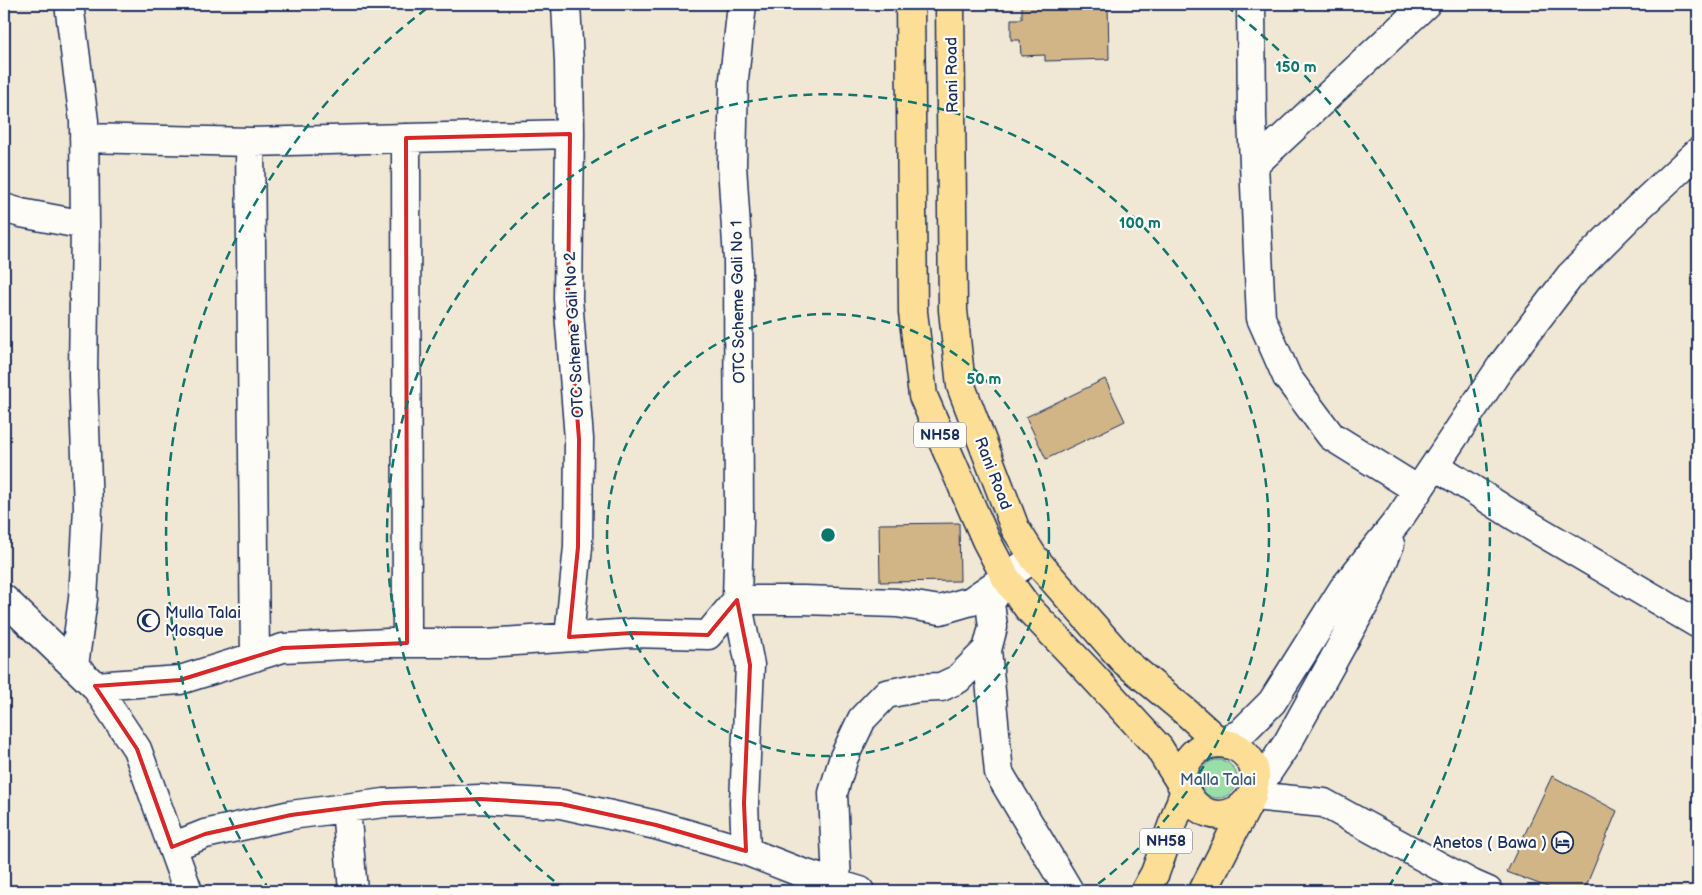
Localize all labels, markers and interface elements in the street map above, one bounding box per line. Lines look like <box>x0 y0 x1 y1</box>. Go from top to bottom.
street label: Rani Road <box>942 37 963 113</box>
text: 150 m <box>1275 58 1317 77</box>
text: 100 m <box>1119 214 1161 233</box>
street label: OTC Scheme Gali No 1 <box>728 220 749 384</box>
street label: OTC Scheme Gali No 2 <box>561 251 588 419</box>
text: 50 m <box>967 370 1002 389</box>
road number: NH58 <box>914 422 966 448</box>
street label: Rani Road <box>970 435 1015 513</box>
centre of rings <box>819 526 837 544</box>
place label: Mulla Talai Mosque <box>165 604 241 641</box>
mosque icon: Mulla Talai Mosque <box>137 609 161 633</box>
park label: Malla Talai <box>1180 771 1256 790</box>
road number: NH58 <box>1140 828 1192 854</box>
hotel icon: Anetos ( Bawa ) <box>1551 830 1575 854</box>
place label: Anetos ( Bawa ) <box>1433 834 1547 853</box>

